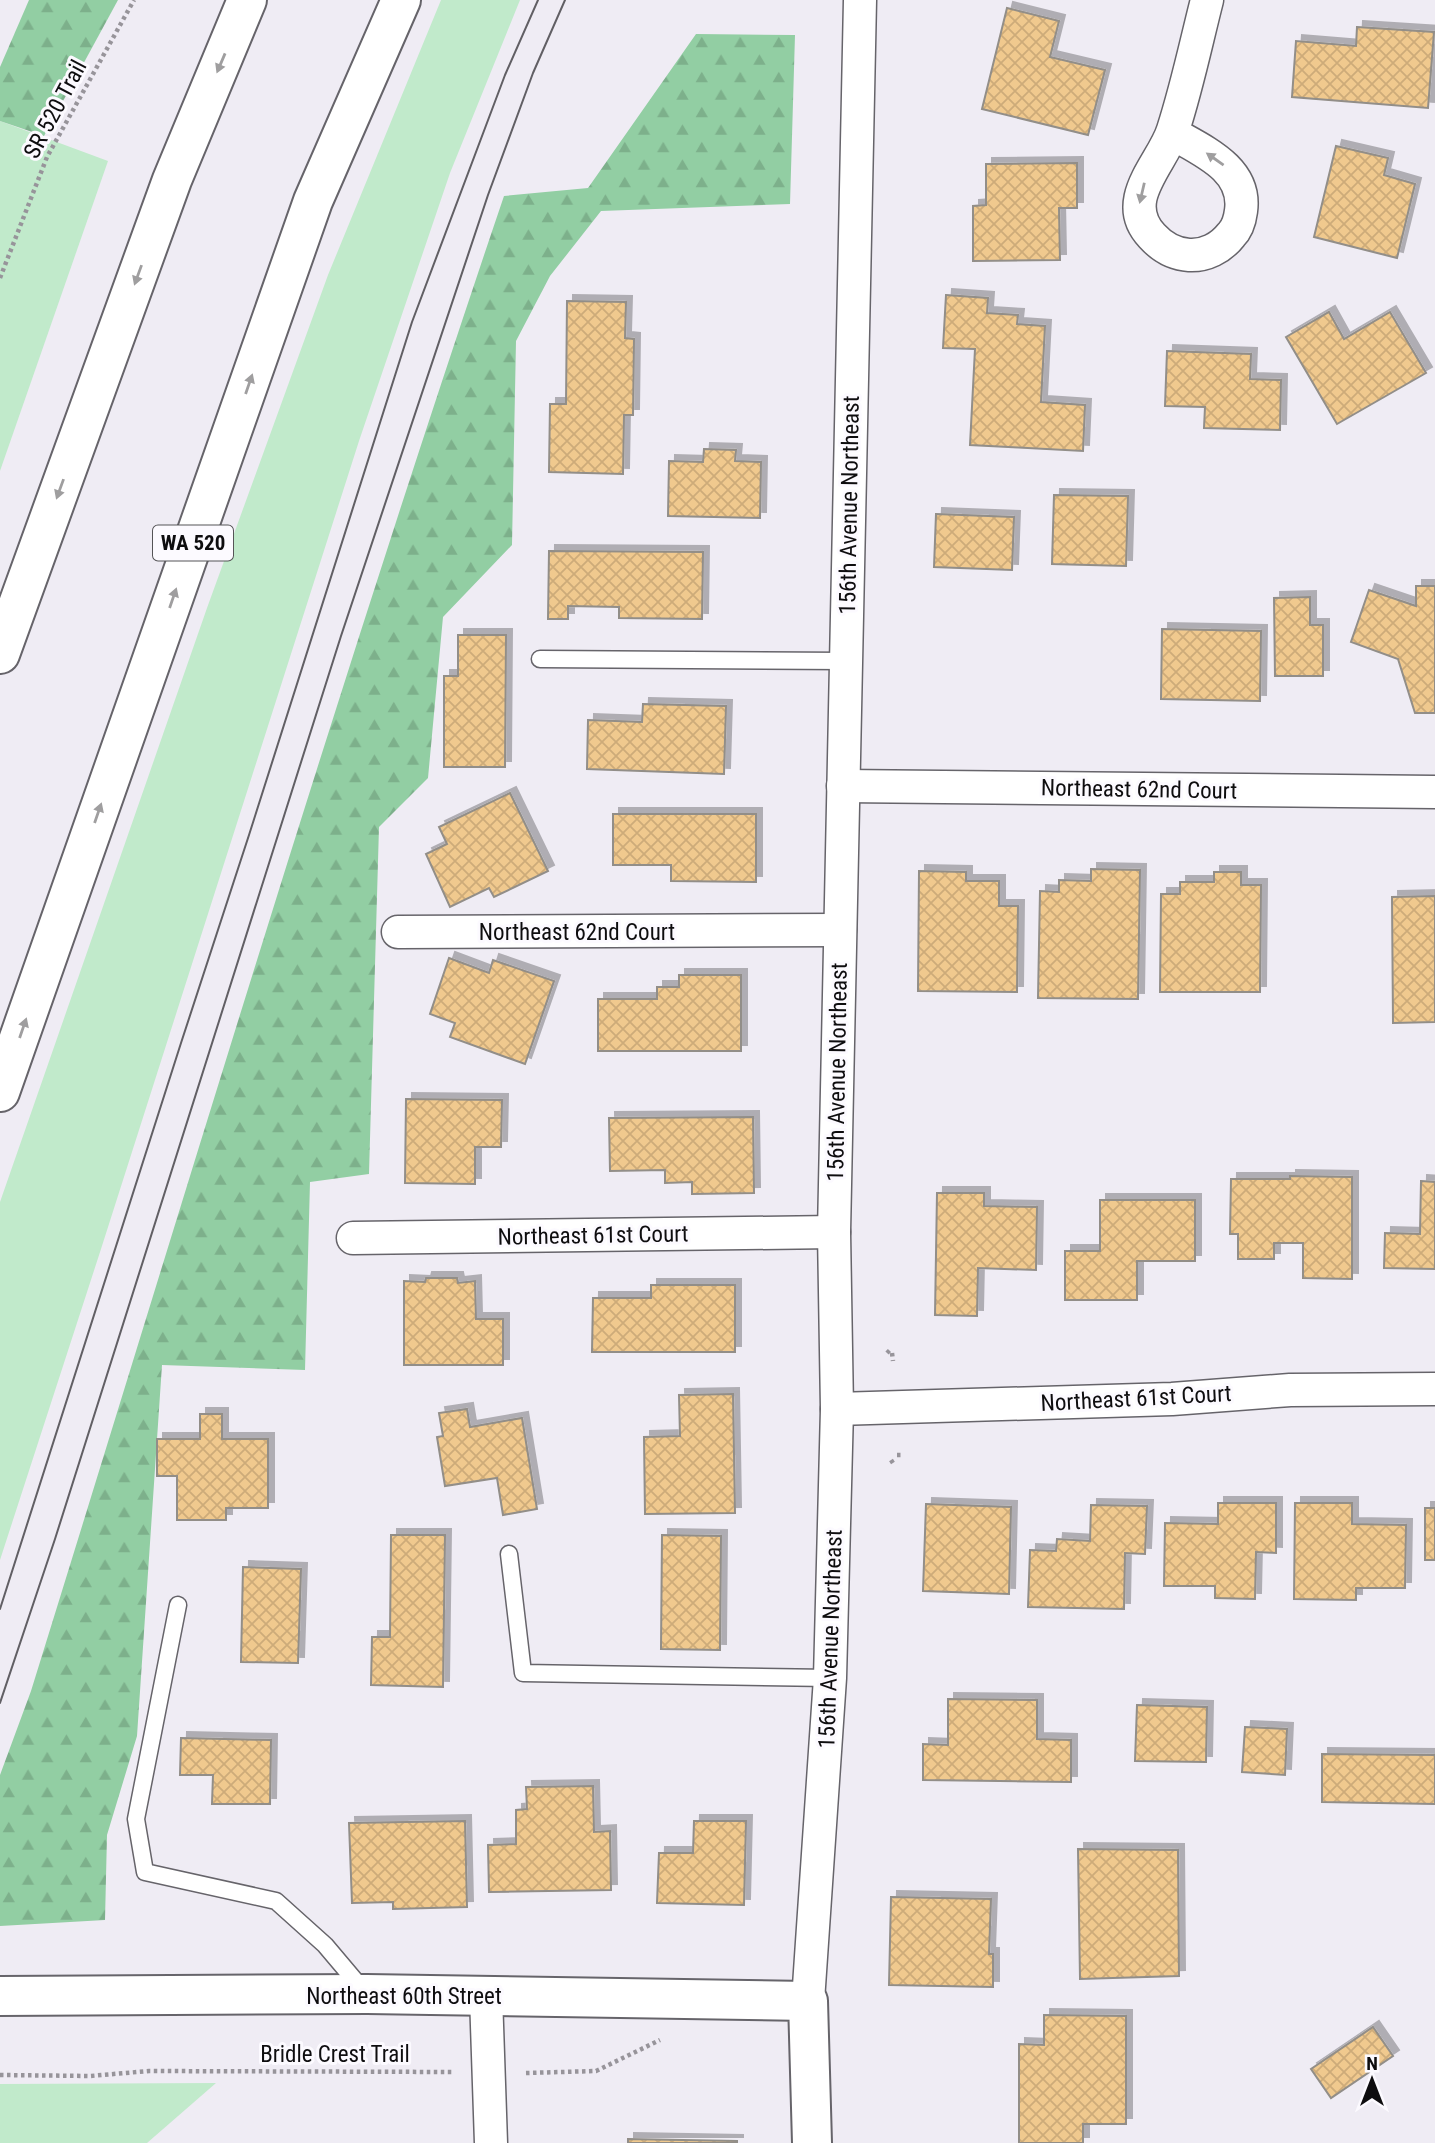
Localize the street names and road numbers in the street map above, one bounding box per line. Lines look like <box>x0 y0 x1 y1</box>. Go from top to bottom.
street label: SR 520 Trail <box>18 55 93 163</box>
street label: 156th Avenue Northeast <box>834 395 865 615</box>
road number: WA 520 <box>153 526 233 560</box>
street label: Northeast 62nd Court <box>1041 774 1237 805</box>
street label: Northeast 62nd Court <box>479 919 675 946</box>
street label: 156th Avenue Northeast <box>822 962 853 1182</box>
street label: Northeast 61st Court <box>497 1220 689 1251</box>
street label: Northeast 61st Court <box>1040 1380 1232 1417</box>
street label: 156th Avenue Northeast <box>813 1529 848 1749</box>
street label: Northeast 60th Street <box>306 1983 502 2010</box>
street label: Bridle Crest Trail <box>260 2041 410 2068</box>

